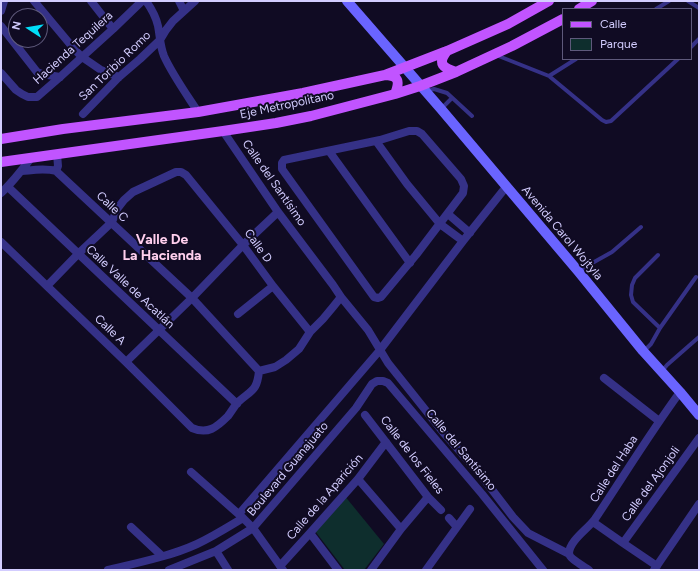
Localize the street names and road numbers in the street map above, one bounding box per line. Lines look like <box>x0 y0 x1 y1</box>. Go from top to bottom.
street label: Hacienda Tequilera <box>30 9 116 87</box>
street label: San Toribio Romo <box>76 28 154 104</box>
street label: Eje Metropolitano <box>239 88 335 122</box>
street label: Calle del Santísimo <box>239 137 309 229</box>
street label: Avenida Carol Wojtyla <box>518 183 606 283</box>
street label: Calle C <box>93 189 131 225</box>
street label: Calle D <box>241 226 275 266</box>
street label: Calle Valle de Acatlán <box>83 242 177 332</box>
street label: Calle A <box>91 312 129 348</box>
street label: Calle del Santísimo <box>423 406 499 494</box>
street label: Calle de los Fieles <box>377 413 447 497</box>
street label: Boulevard Guanajuato <box>244 419 332 519</box>
street label: Calle del Haba <box>587 433 641 505</box>
street label: Calle del Ajonjoli <box>619 444 683 524</box>
street label: Calle de la Aparición <box>284 451 366 543</box>

